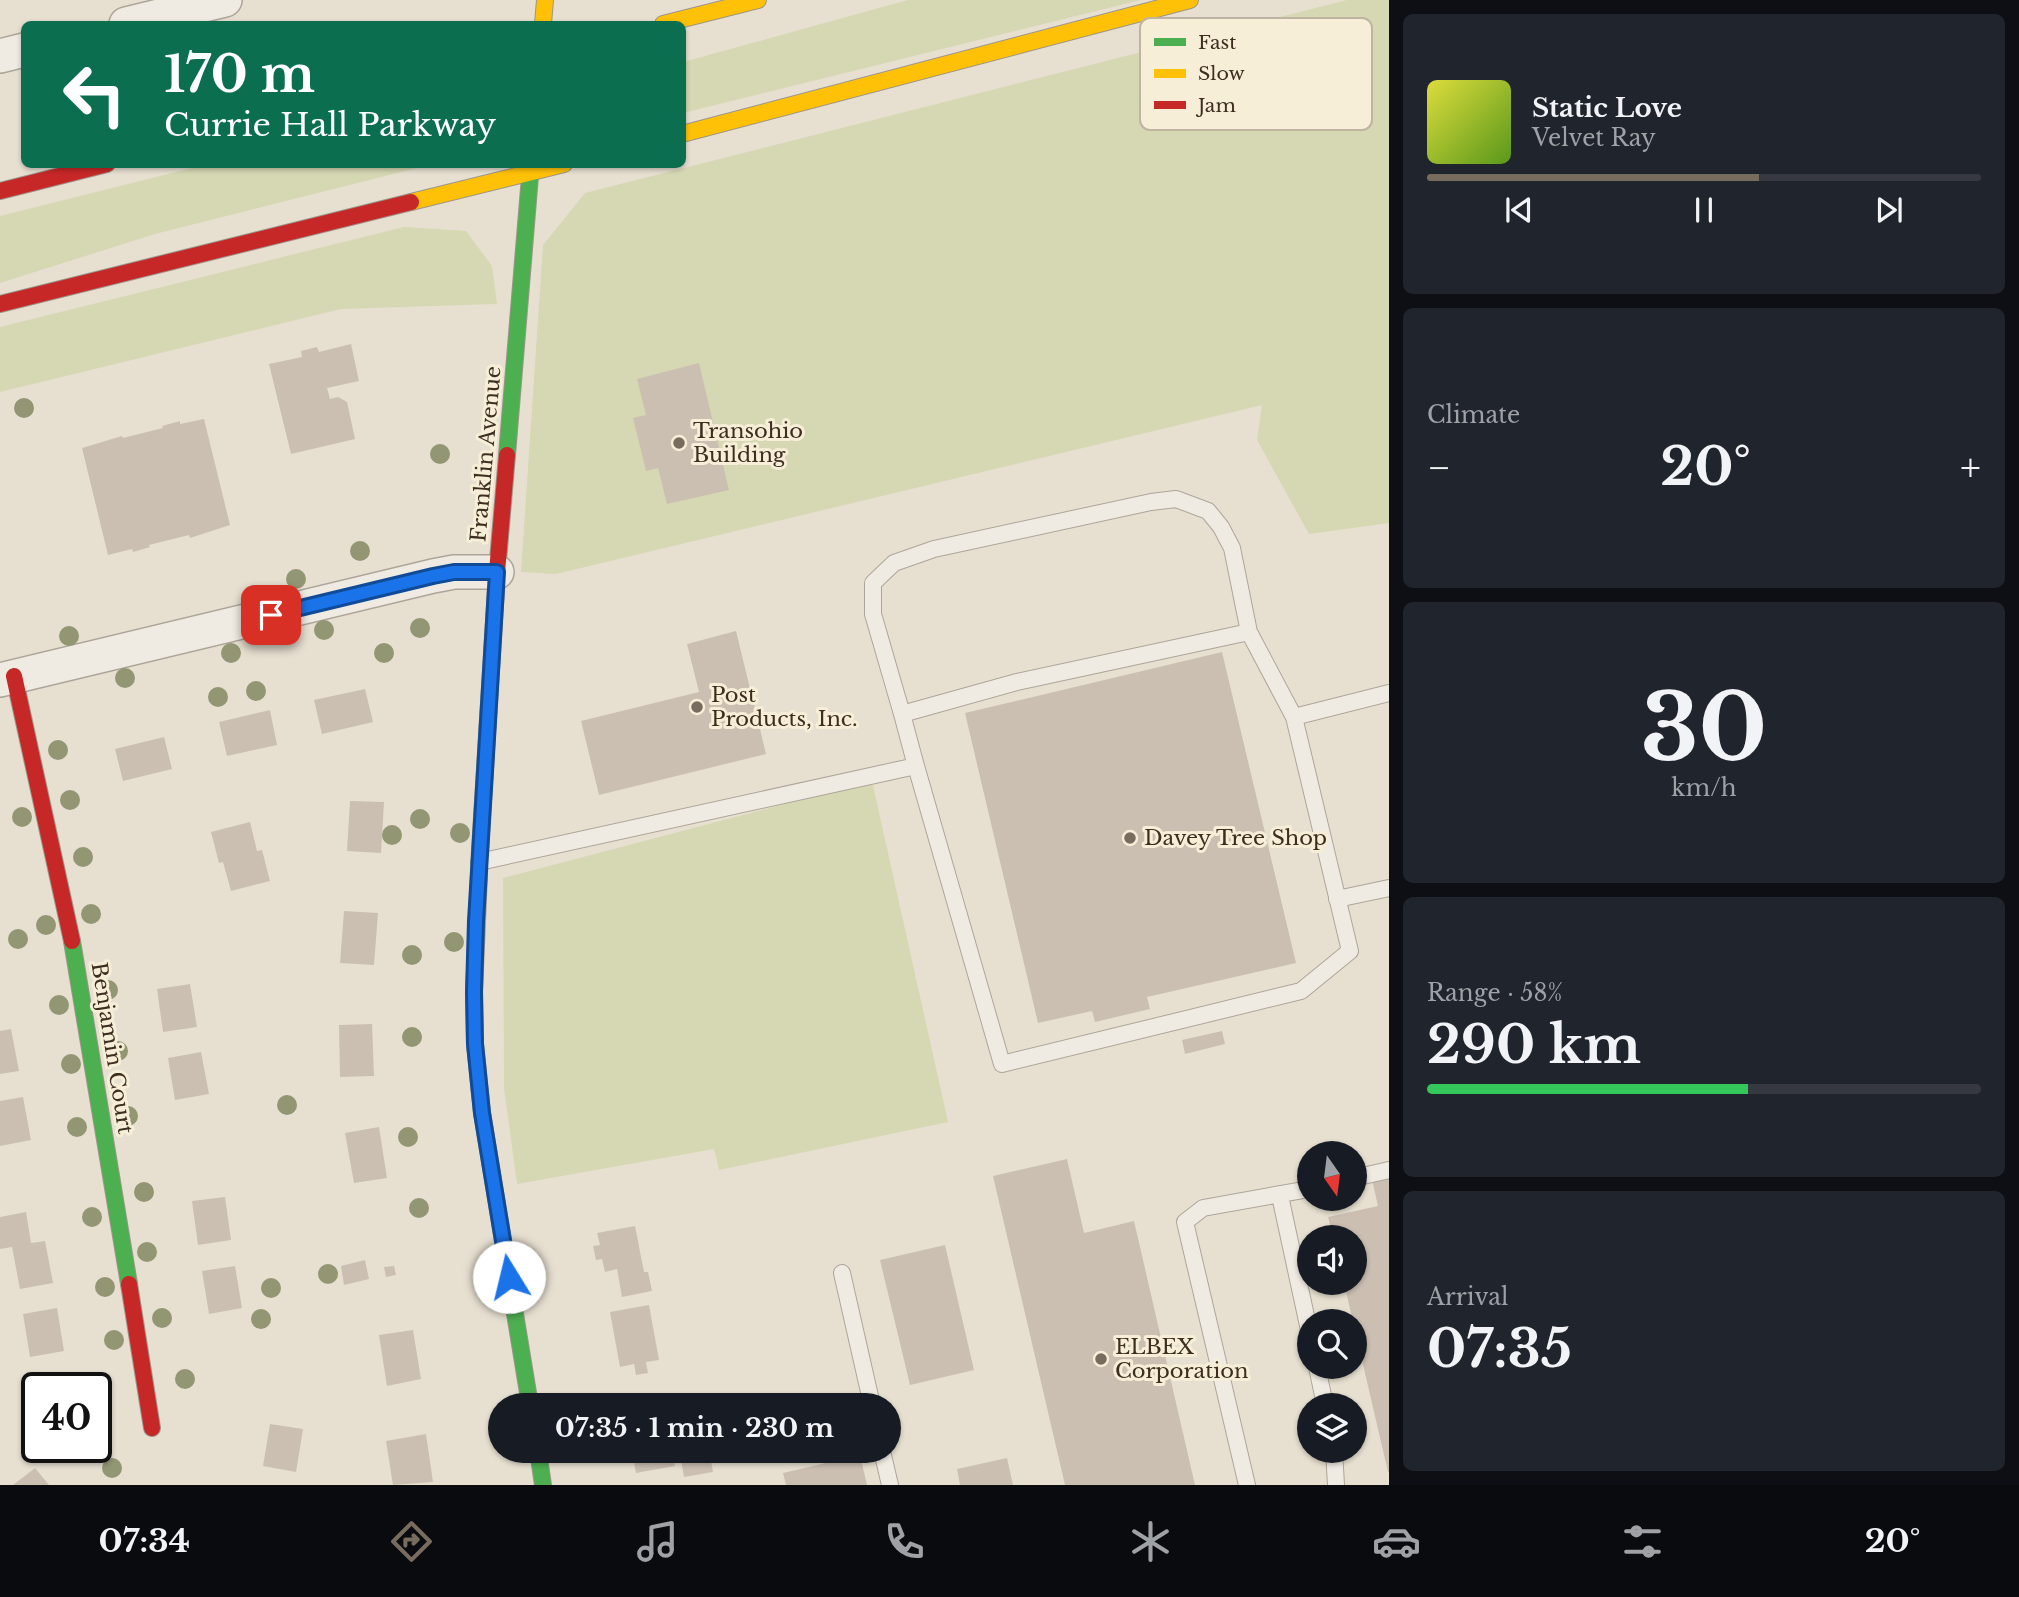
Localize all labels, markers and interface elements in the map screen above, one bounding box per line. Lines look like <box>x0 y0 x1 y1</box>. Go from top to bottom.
legend <box>1140 18 1372 130</box>
text: Fast <box>1198 31 1237 54</box>
text: 170 m <box>164 44 315 105</box>
icon: left <box>49 49 140 140</box>
text: Slow <box>1198 62 1245 85</box>
text: Static Love <box>1532 92 1682 124</box>
text: Jam <box>1195 94 1236 117</box>
text: Currie Hall Parkway <box>164 105 496 145</box>
text: Velvet Ray <box>1532 124 1656 152</box>
icon: previous <box>1500 191 1538 229</box>
icon: pause <box>1685 191 1723 229</box>
icon: next <box>1870 191 1908 229</box>
street label: Franklin Avenue <box>465 365 507 543</box>
text: Climate <box>1427 401 1520 429</box>
place label: Transohio Building <box>693 418 803 468</box>
marker: Transohio Building <box>671 435 687 451</box>
text: 20° <box>1660 435 1751 499</box>
text: − <box>1427 444 1451 491</box>
text: + <box>1960 444 1981 491</box>
pin <box>241 585 301 645</box>
icon: arrive <box>252 596 290 634</box>
text: 30 <box>1641 672 1767 785</box>
place label: Post Products, Inc. <box>711 682 858 732</box>
marker: Post Products, Inc. <box>689 699 705 715</box>
text: km/h <box>1671 774 1737 802</box>
place label: Davey Tree Shop <box>1144 825 1327 851</box>
marker: Davey Tree Shop <box>1122 830 1138 846</box>
street label: Benjamin Court <box>86 960 138 1136</box>
text: Range · 58% <box>1427 979 1563 1007</box>
text: 290 km <box>1427 1013 1641 1077</box>
north arrow <box>1297 1141 1367 1211</box>
map controls <box>1297 1141 1367 1463</box>
button: sound <box>1297 1225 1367 1295</box>
position arrow <box>472 1240 546 1314</box>
text: Arrival <box>1427 1283 1508 1311</box>
button: search <box>1297 1309 1367 1379</box>
text: 07:35 <box>1427 1317 1572 1381</box>
place label: ELBEX Corporation <box>1115 1334 1249 1384</box>
marker: ELBEX Corporation <box>1093 1351 1109 1367</box>
speed limit sign: 40 <box>21 1372 112 1463</box>
button: layers <box>1297 1393 1367 1463</box>
text: 07:35 · 1 min · 230 m <box>555 1412 834 1444</box>
icon: directions <box>387 1517 436 1566</box>
icon: music <box>633 1517 682 1566</box>
icon: phone <box>880 1517 929 1566</box>
icon: climate <box>1126 1517 1175 1566</box>
icon: car <box>1372 1517 1421 1566</box>
icon: filters <box>1618 1517 1667 1566</box>
text: 07:34 <box>99 1521 190 1561</box>
text: 20° <box>1865 1521 1920 1561</box>

